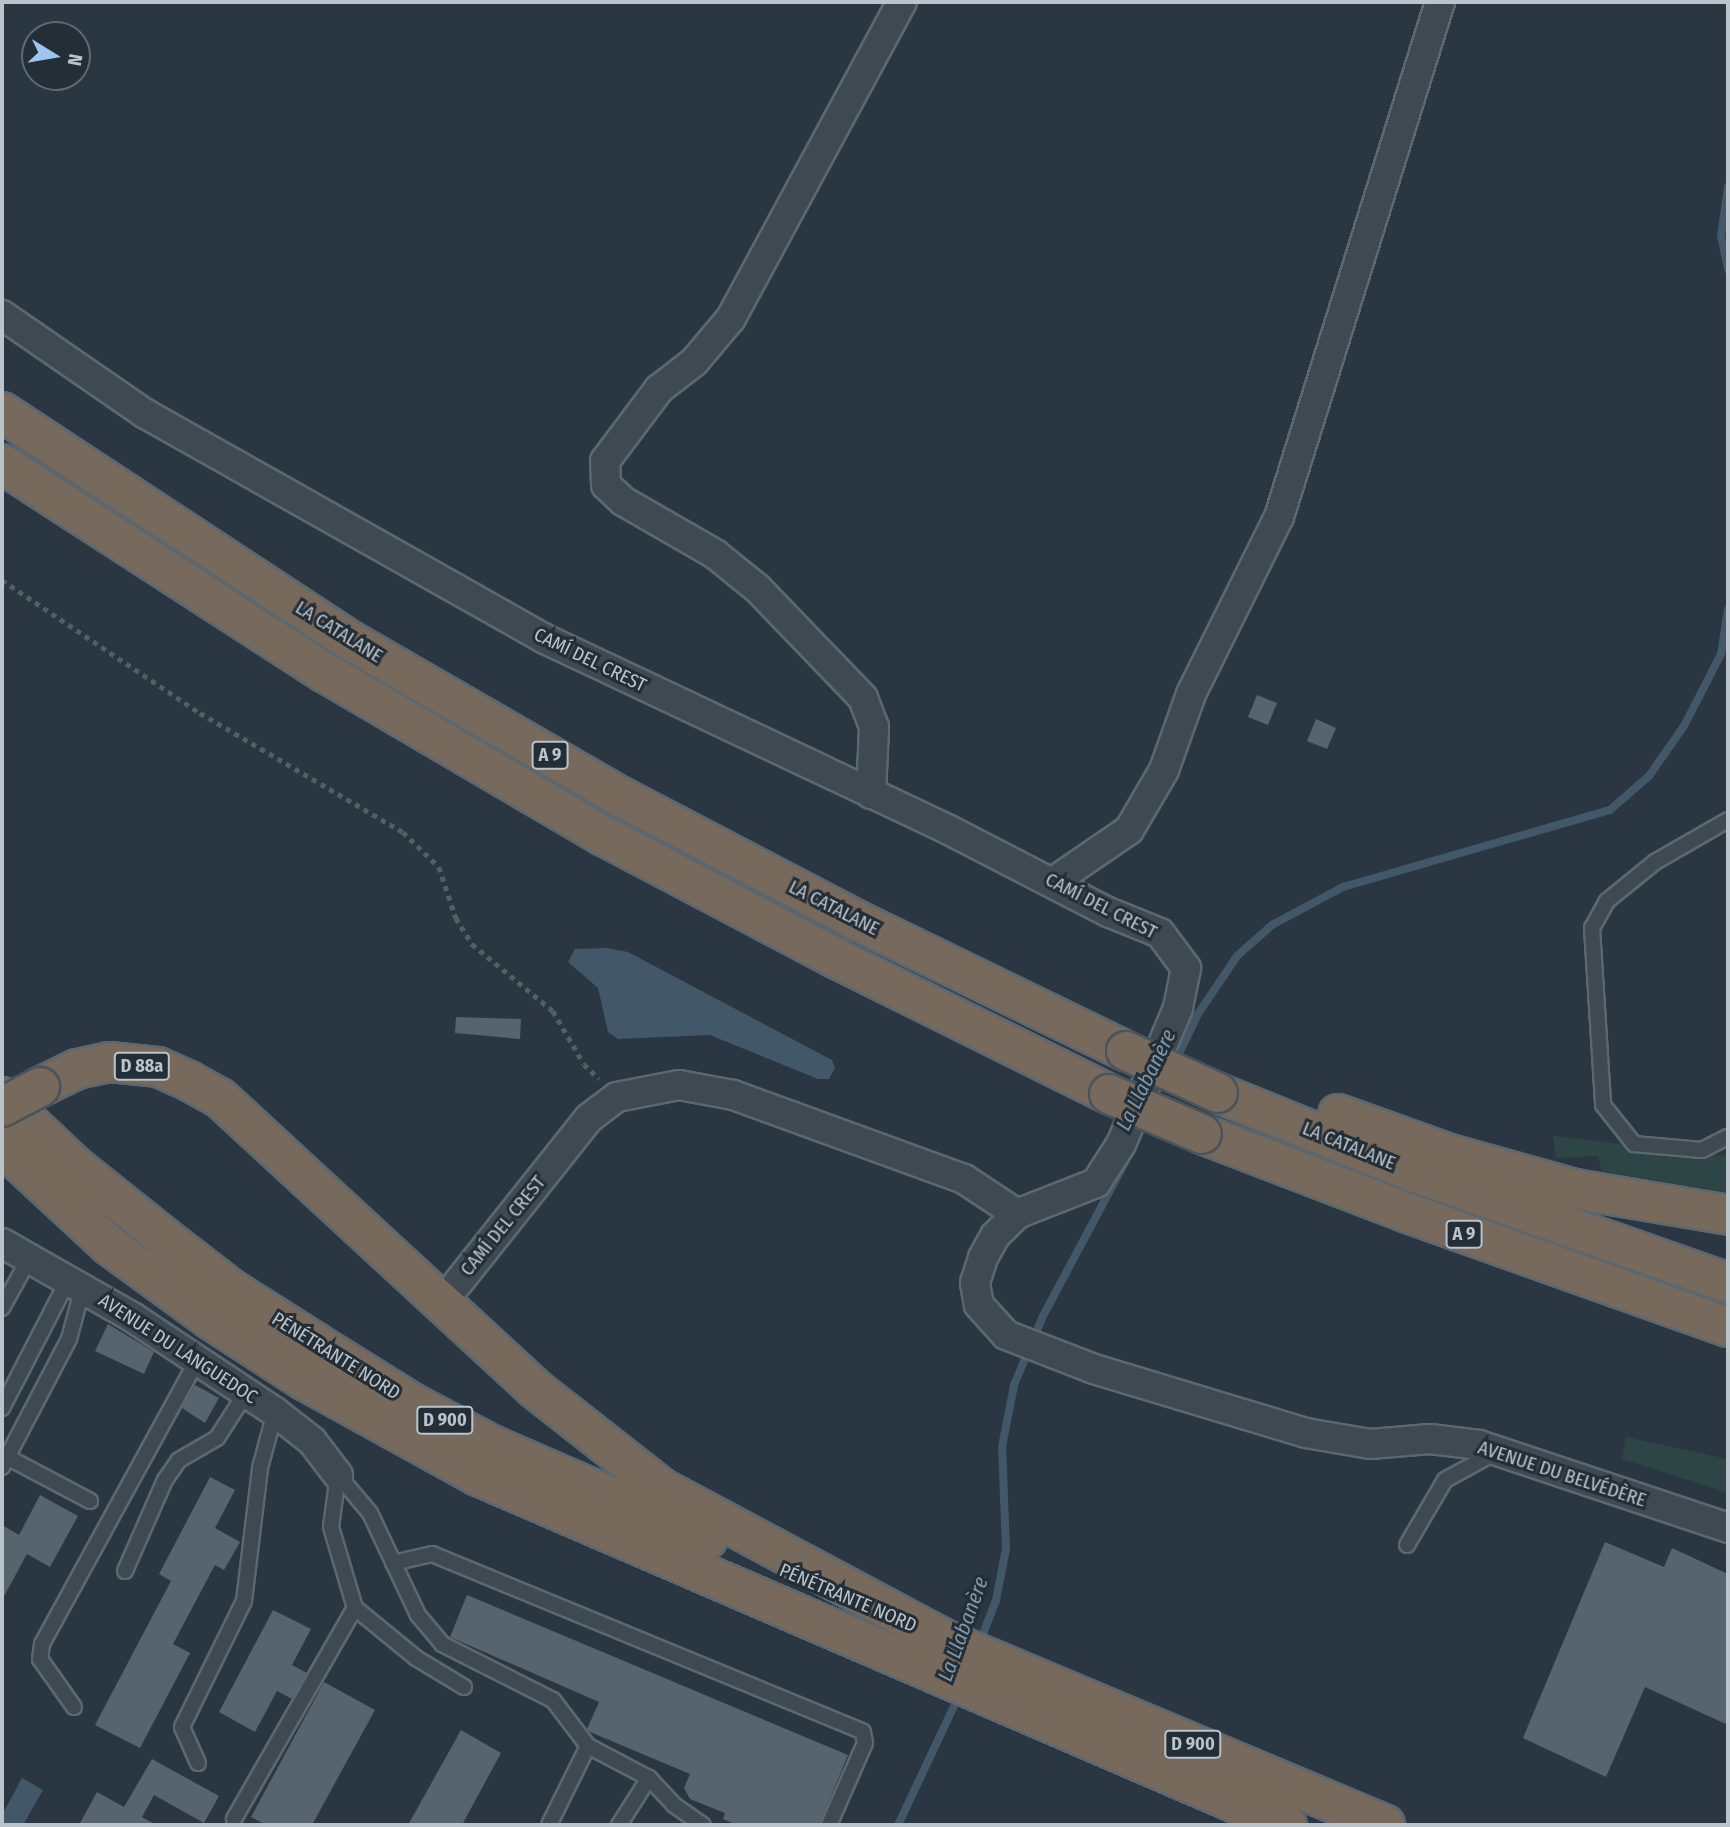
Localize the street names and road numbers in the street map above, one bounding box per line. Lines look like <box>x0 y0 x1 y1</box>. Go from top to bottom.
street label: LA CATALANE <box>291 596 387 668</box>
street label: CAMÍ DEL CREST <box>530 623 650 697</box>
road number: A 9 <box>531 740 569 770</box>
street label: CAMÍ DEL CREST <box>1041 868 1161 944</box>
street label: LA CATALANE <box>785 876 883 940</box>
road number: D 88a <box>112 1051 172 1080</box>
street label: LA CATALANE <box>1299 1117 1399 1175</box>
street label: CAMÍ DEL CREST <box>456 1171 550 1281</box>
road number: A 9 <box>1445 1219 1483 1248</box>
street label: AVENUE DU LANGUEDOC <box>94 1289 262 1409</box>
street label: PÉNÉTRANTE NORD <box>268 1307 404 1405</box>
road number: D 900 <box>415 1406 475 1434</box>
street label: AVENUE DU BELVÉDÈRE <box>1475 1436 1649 1512</box>
street label: PÉNÉTRANTE NORD <box>776 1559 920 1637</box>
road number: D 900 <box>1163 1730 1223 1758</box>

